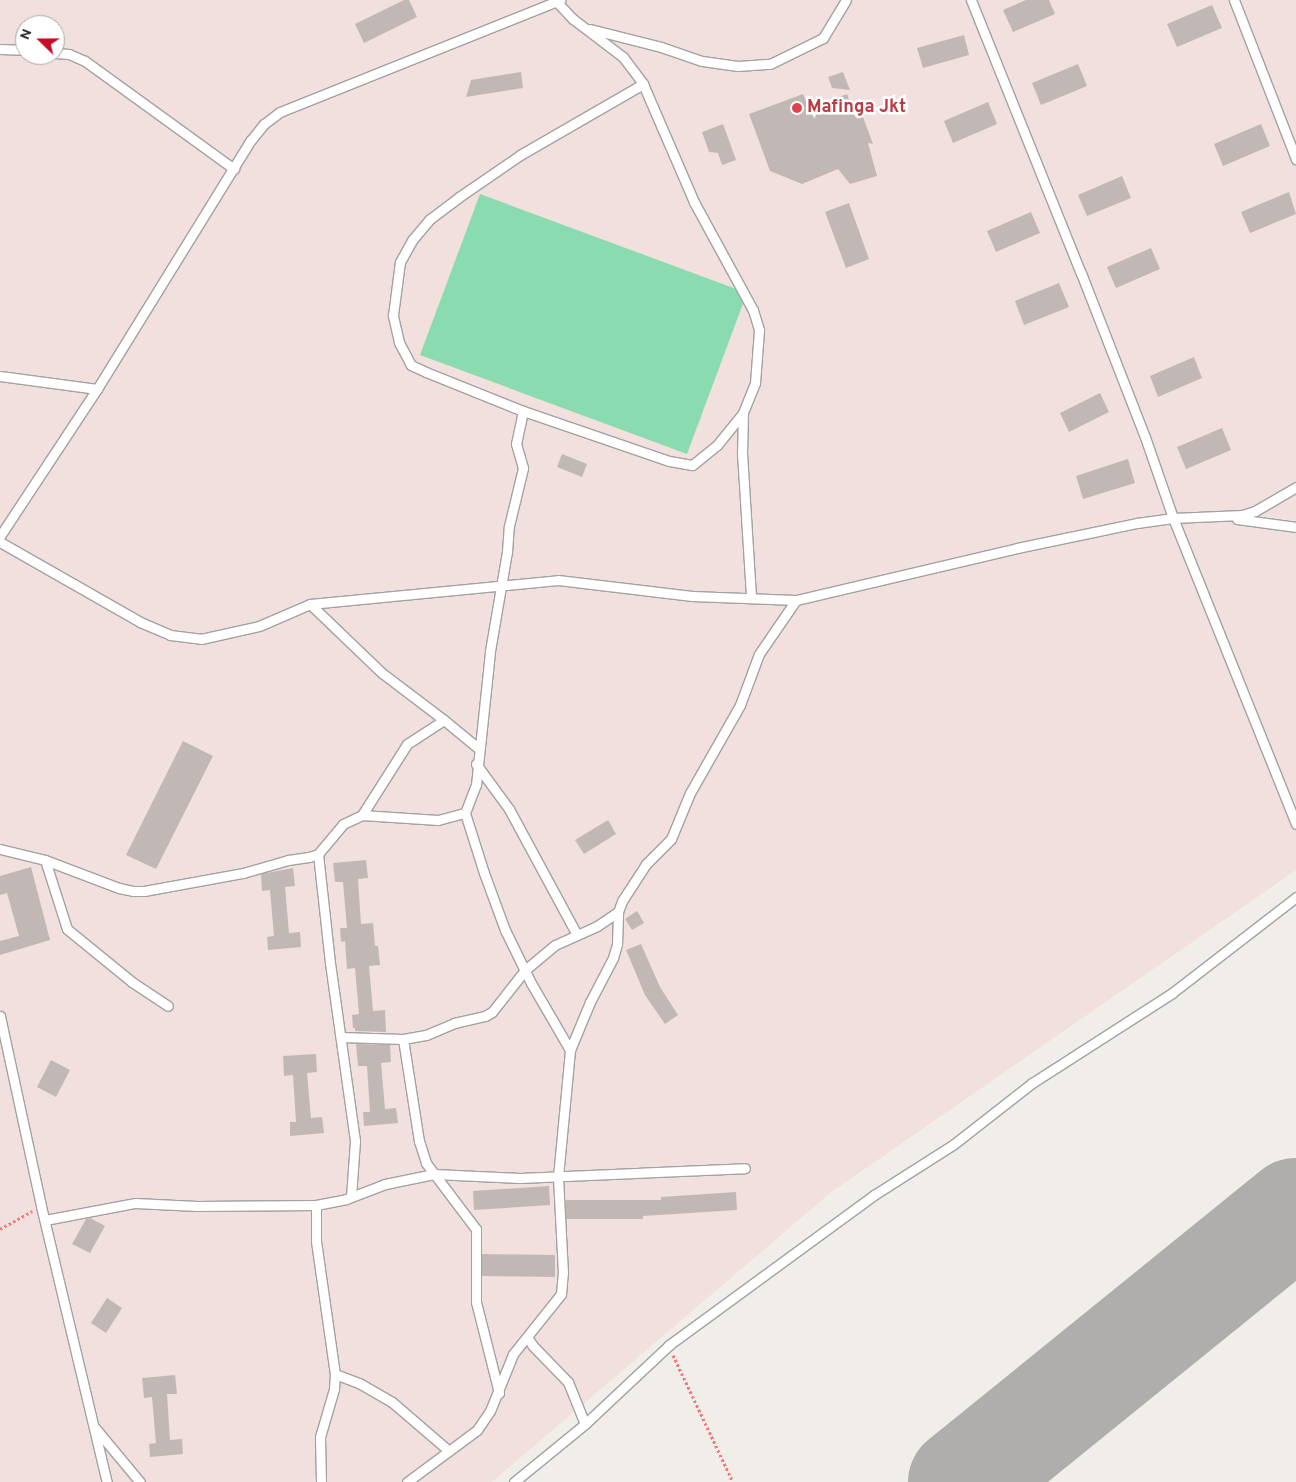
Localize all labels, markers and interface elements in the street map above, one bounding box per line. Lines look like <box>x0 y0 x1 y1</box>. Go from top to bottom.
north arrow <box>15 15 65 65</box>
text: N <box>17 27 36 42</box>
place label: Mafinga Jkt <box>807 97 906 119</box>
marker: Mafinga Jkt <box>791 102 803 114</box>

